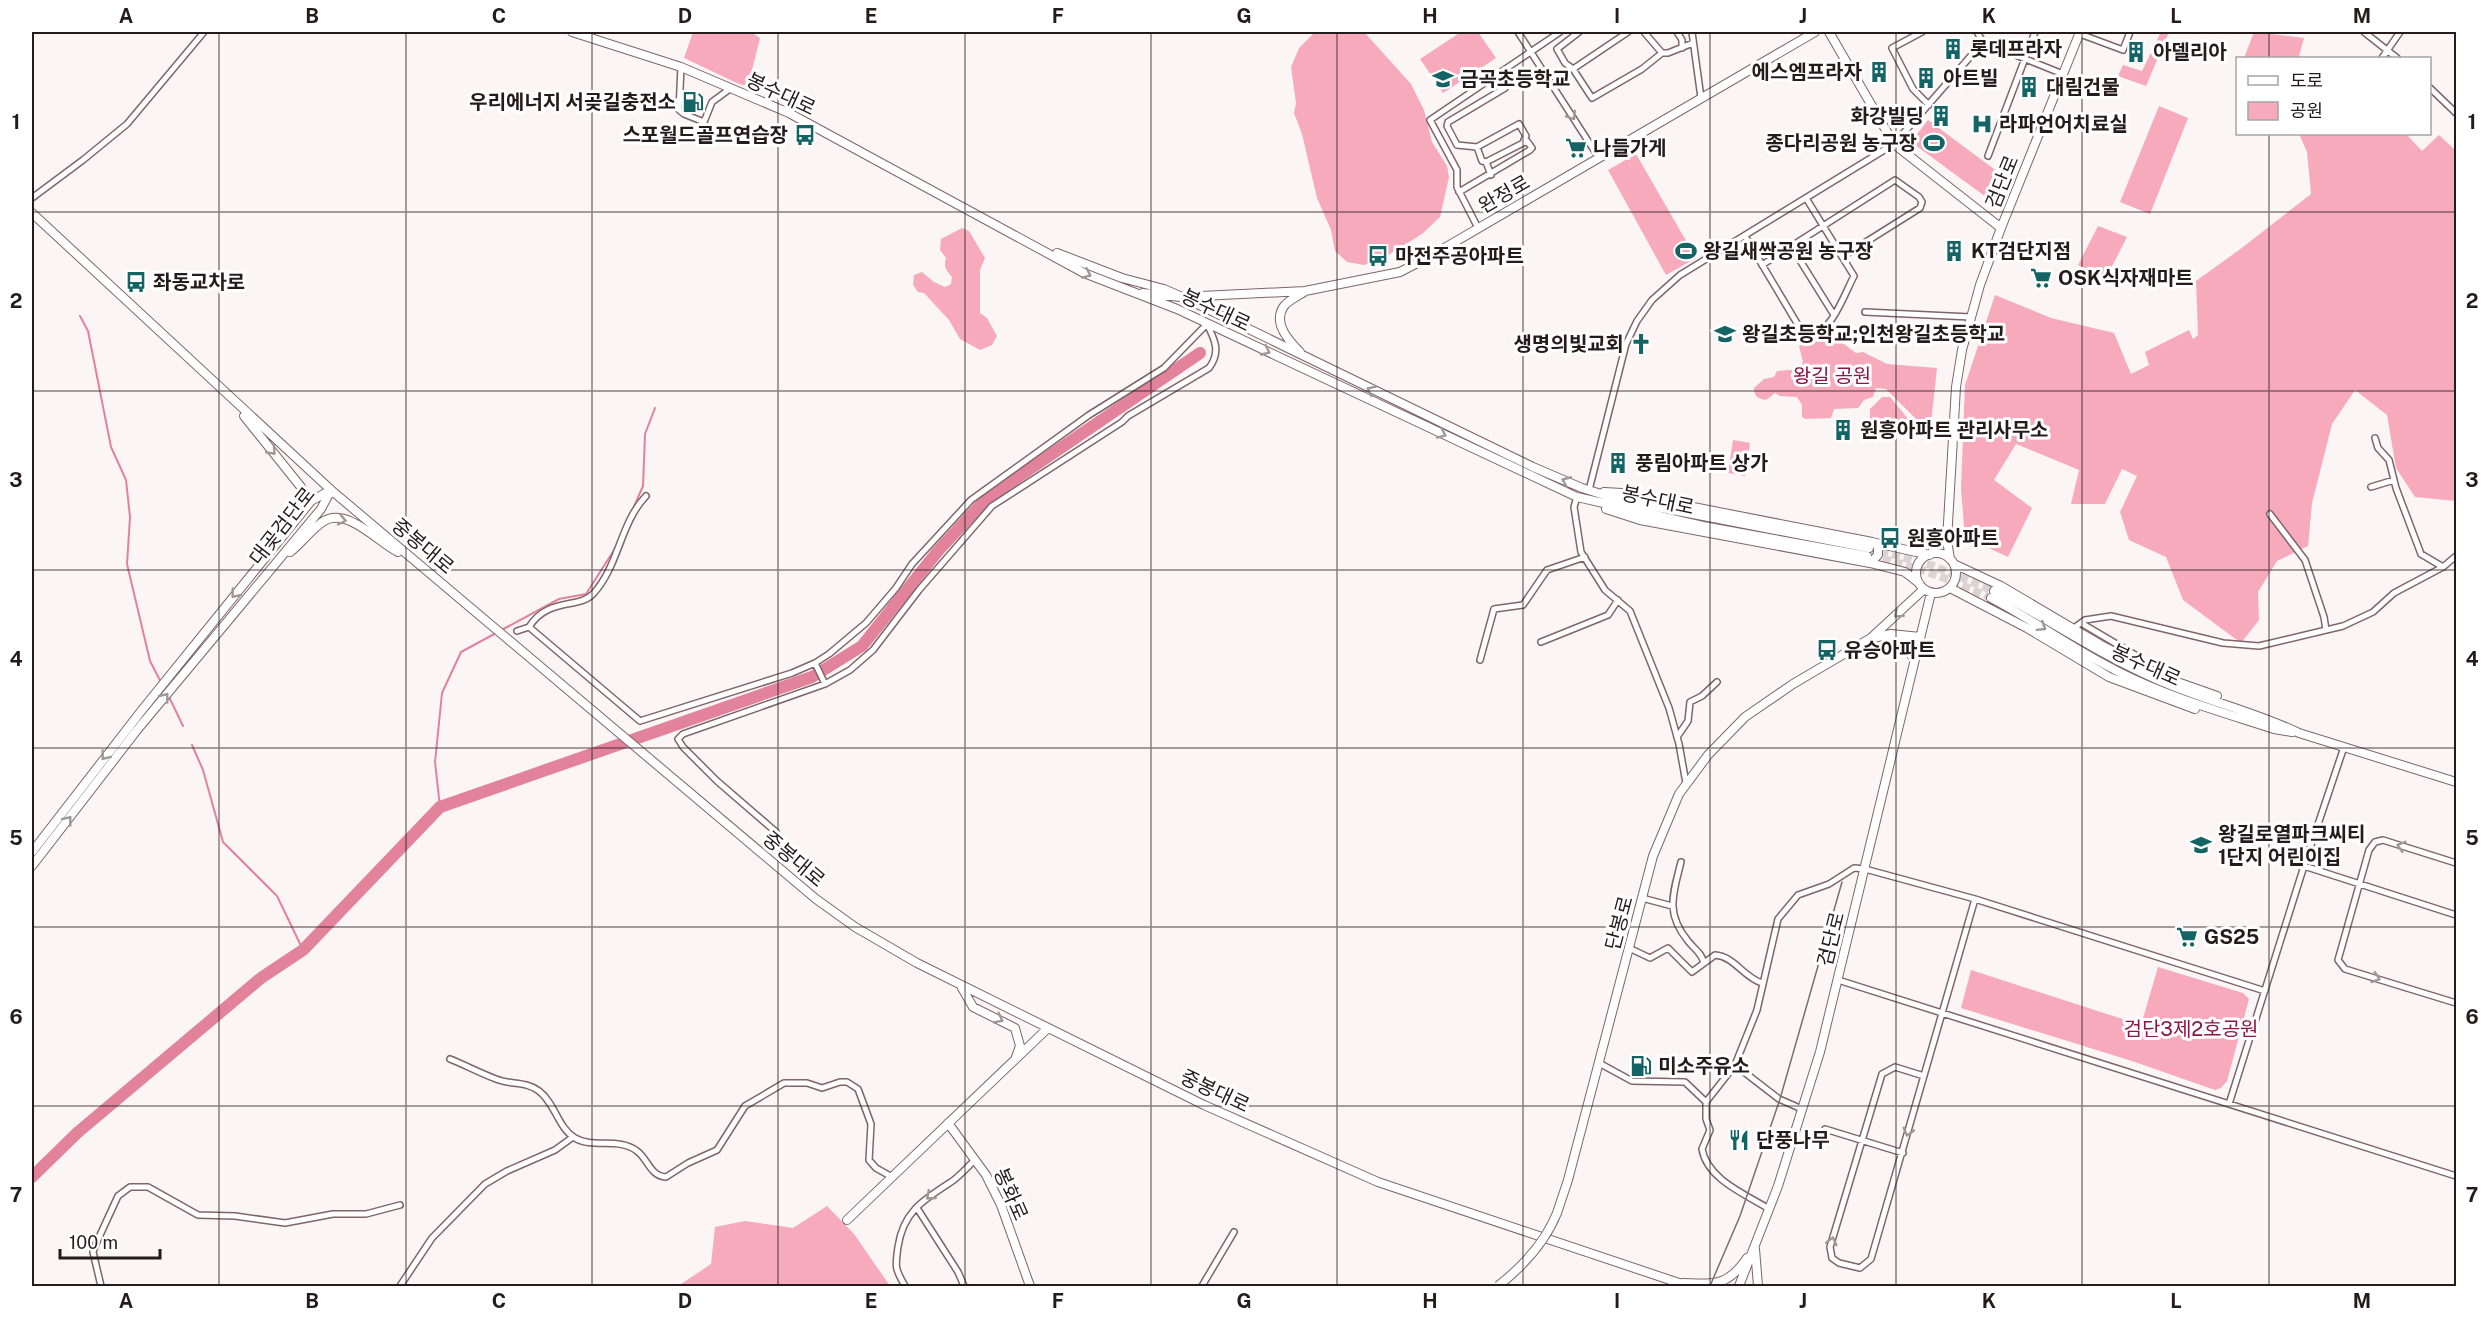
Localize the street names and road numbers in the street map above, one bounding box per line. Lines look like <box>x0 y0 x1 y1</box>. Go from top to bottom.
street label: 봉수대로 <box>743 68 819 120</box>
street label: 검단로 <box>1981 152 2023 212</box>
street label: 완정로 <box>1474 170 1534 218</box>
street label: 봉수대로 <box>1178 284 1254 336</box>
street label: 봉수대로 <box>1620 481 1696 519</box>
street label: 대곶검단로 <box>244 482 320 570</box>
street label: 중봉대로 <box>387 513 459 579</box>
street label: 봉수대로 <box>2107 639 2185 691</box>
street label: 중봉대로 <box>758 826 830 892</box>
street label: 단봉로 <box>1600 893 1638 953</box>
street label: 검단로 <box>1813 909 1849 969</box>
street label: 중봉대로 <box>1177 1065 1253 1117</box>
street label: 봉화로 <box>989 1164 1033 1224</box>

